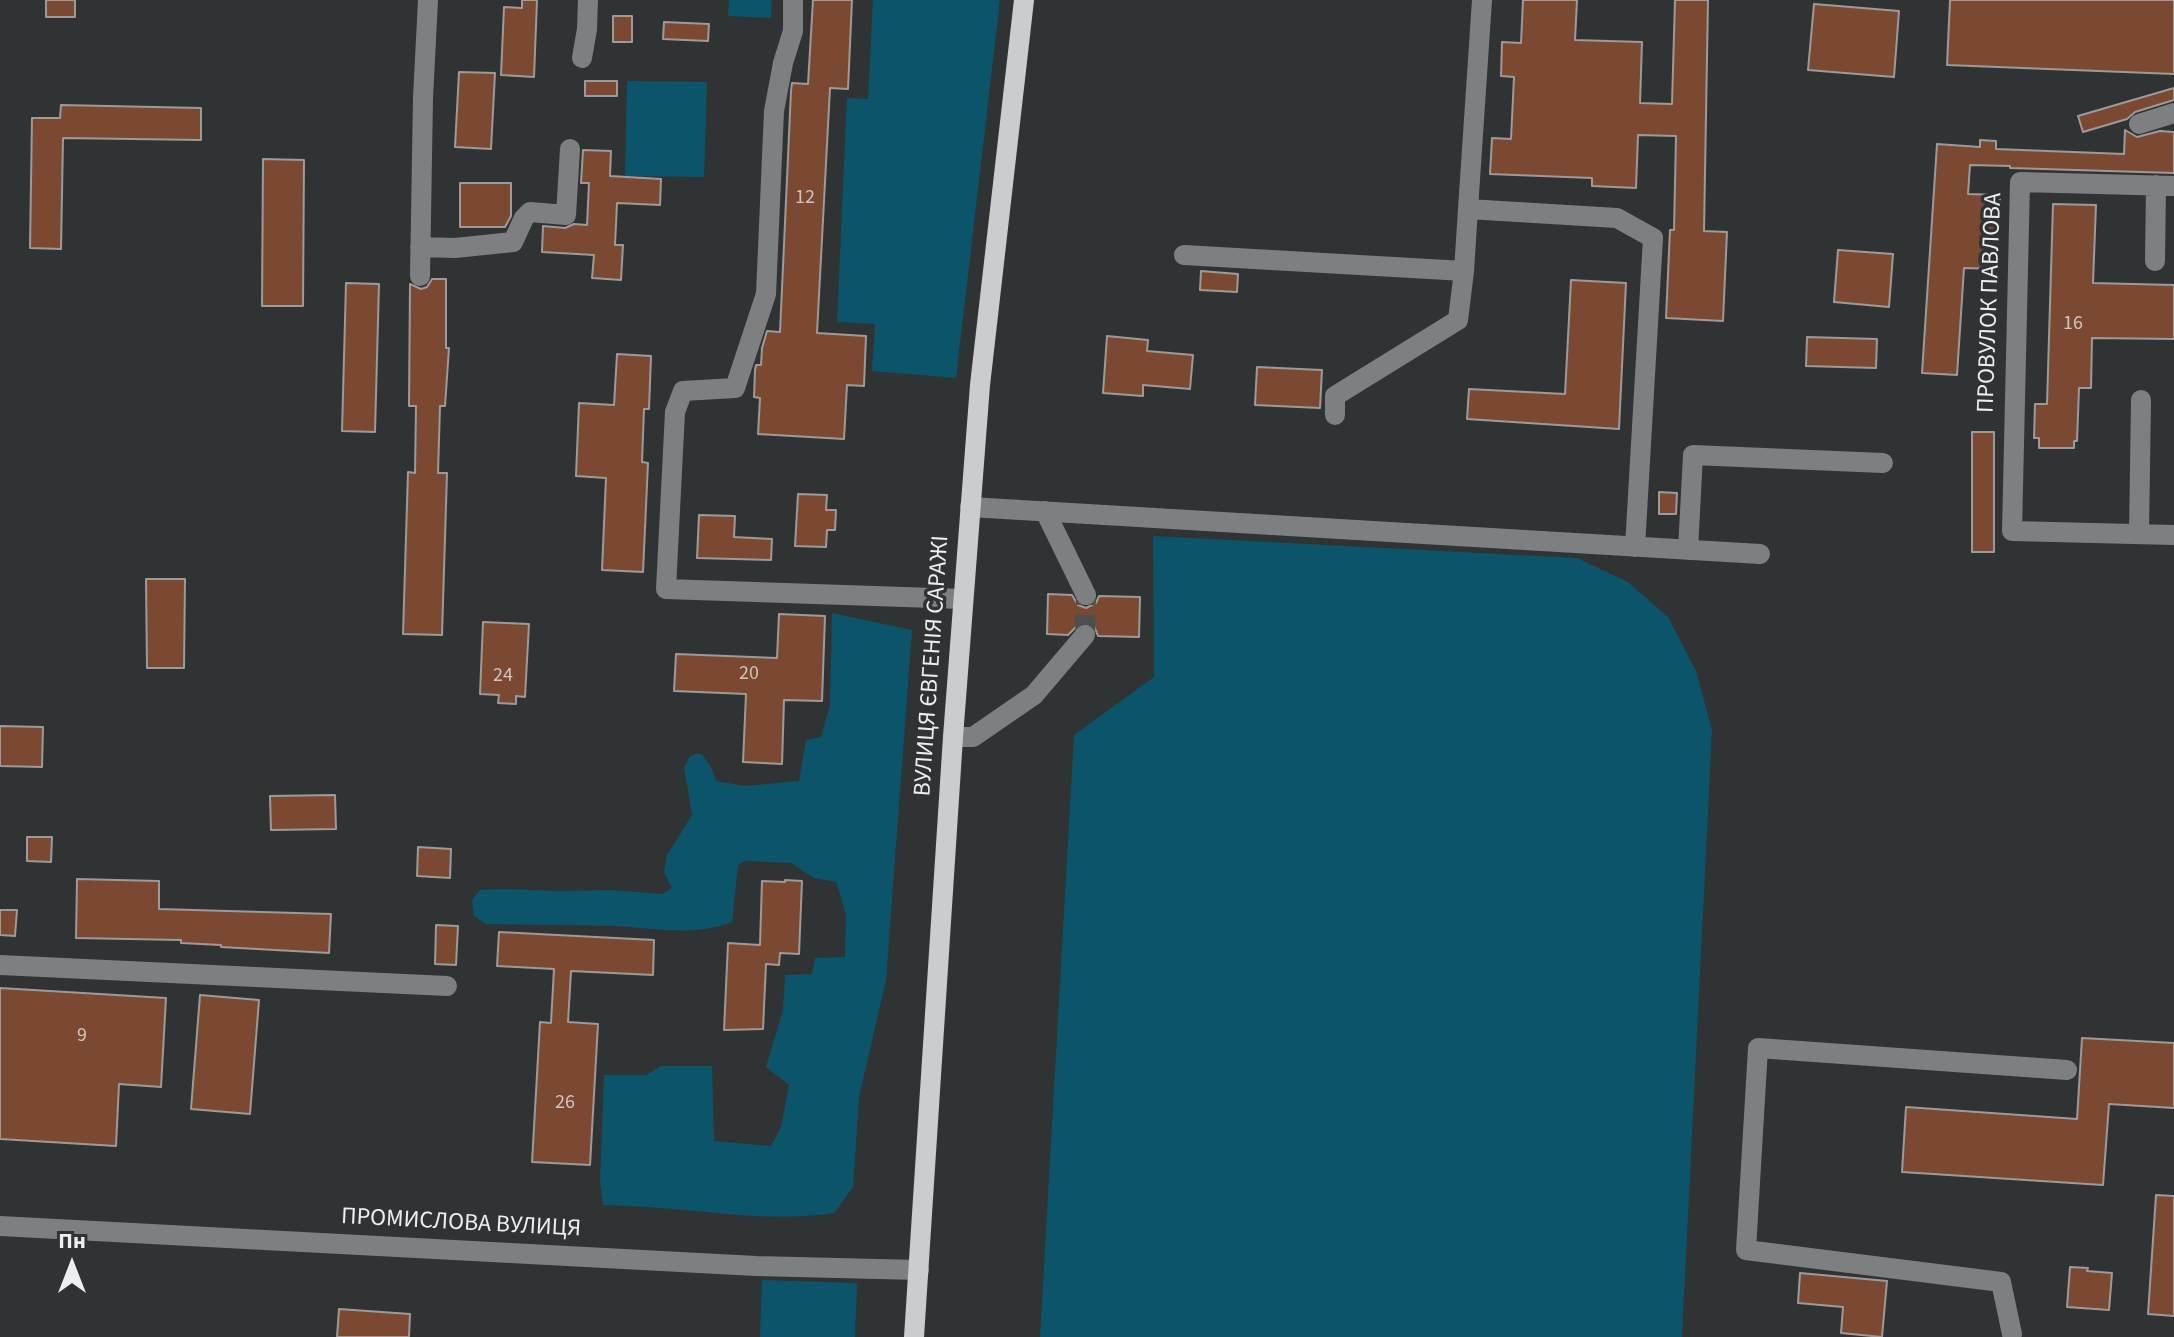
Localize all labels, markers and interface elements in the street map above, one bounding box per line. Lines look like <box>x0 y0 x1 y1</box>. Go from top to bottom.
house number: 12 <box>795 187 815 211</box>
street label: ПРОВУЛОК ПАВЛОВА <box>1973 192 2009 414</box>
house number: 16 <box>2063 313 2083 337</box>
street label: ВУЛИЦЯ ЄВГЕНІЯ САРАЖІ <box>910 535 956 797</box>
house number: 20 <box>739 663 759 687</box>
house number: 24 <box>493 665 513 689</box>
house number: 9 <box>77 1025 87 1049</box>
house number: 26 <box>555 1092 575 1116</box>
street label: ПРОМИСЛОВА ВУЛИЦЯ <box>340 1203 582 1245</box>
north arrow <box>32 1225 112 1305</box>
text: Пн <box>58 1225 86 1257</box>

